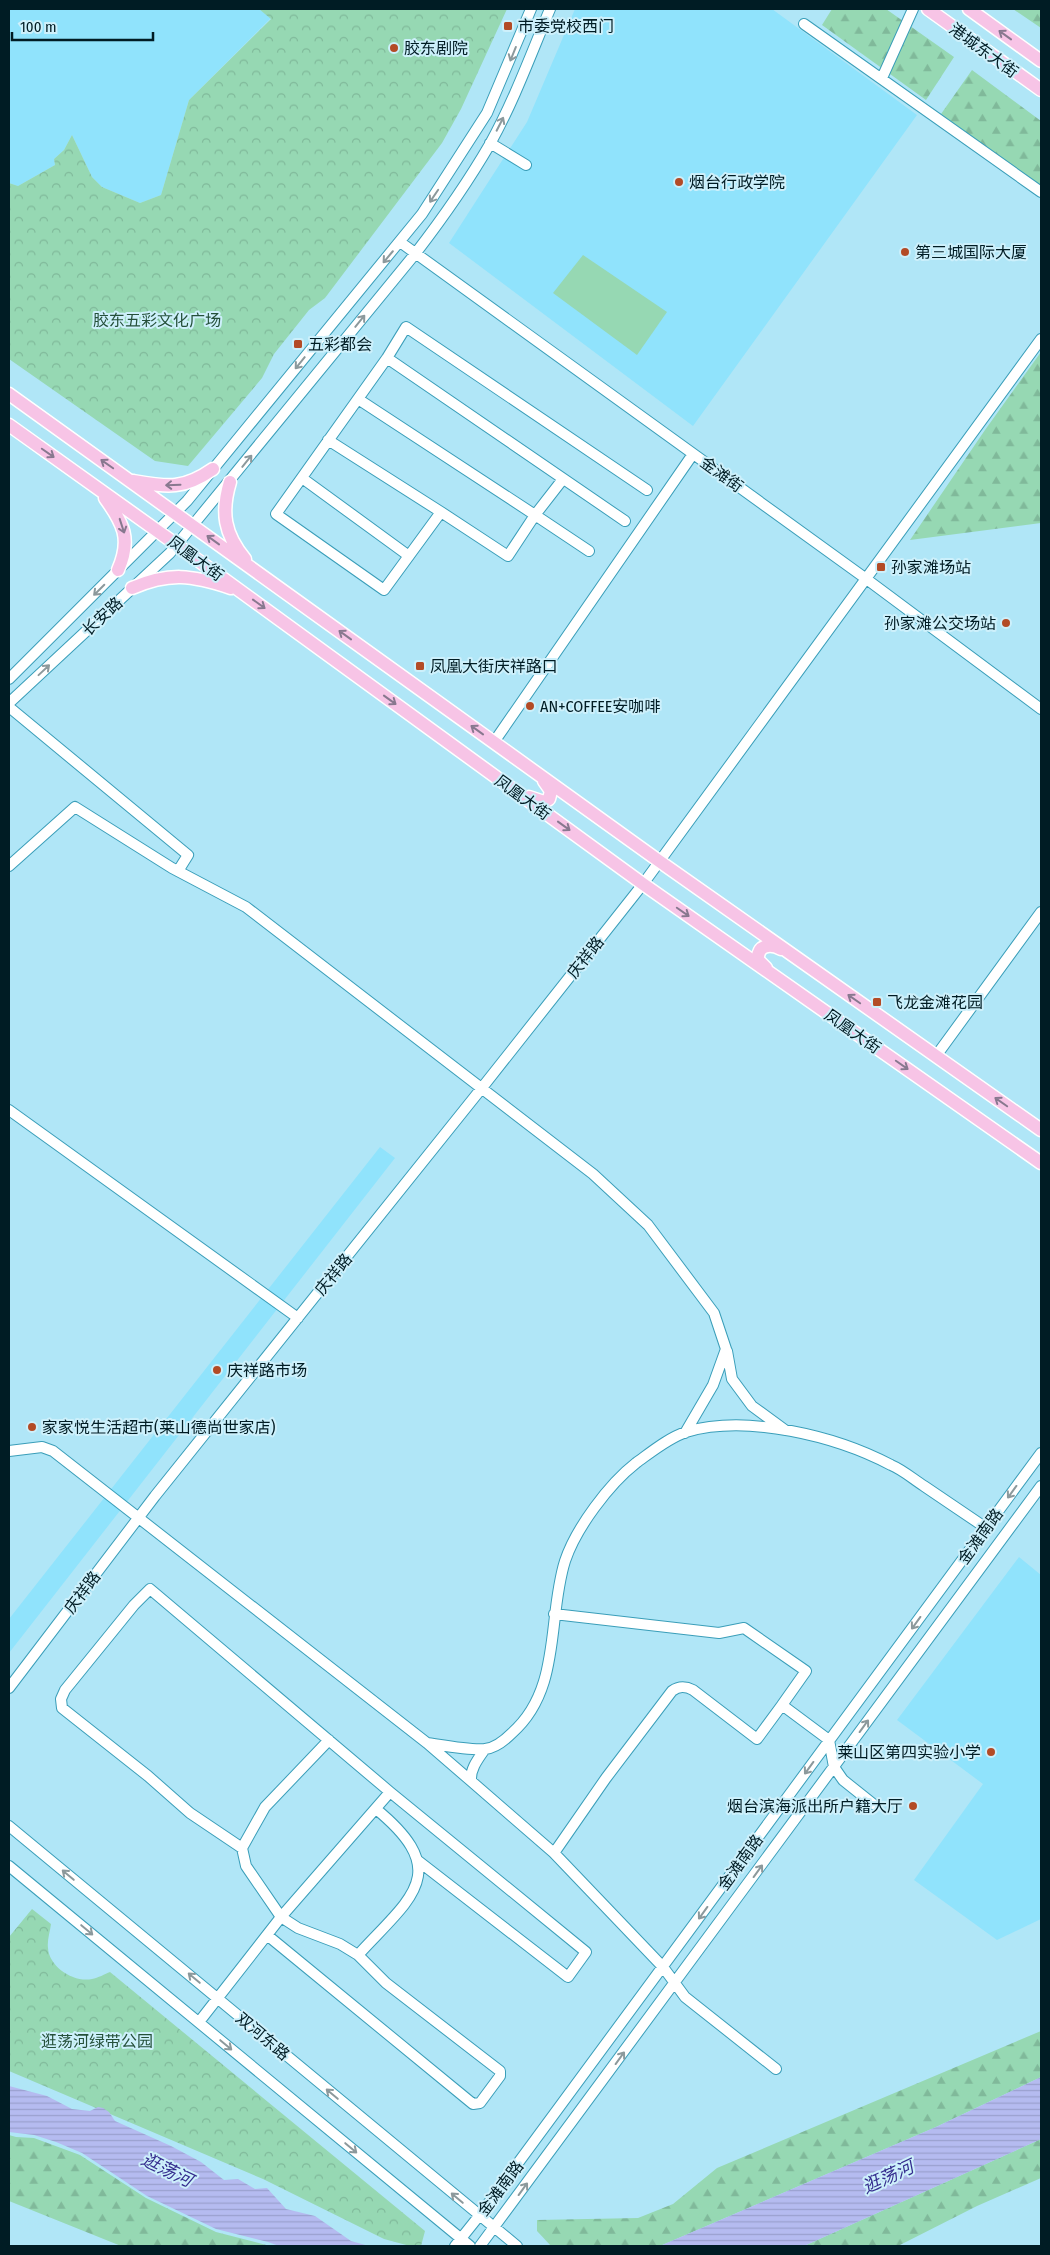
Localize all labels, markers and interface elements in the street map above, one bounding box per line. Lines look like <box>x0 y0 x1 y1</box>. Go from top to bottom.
scale bar <box>12 10 154 42</box>
place label: 市委党校西门 <box>518 17 614 36</box>
text: 100 m <box>20 18 57 36</box>
street label: 港城东大街 <box>946 19 1022 82</box>
marker: 市委党校西门 <box>502 20 514 32</box>
one-way arrow <box>998 30 1012 40</box>
place label: 胶东剧院 <box>404 39 468 58</box>
marker: 胶东剧院 <box>388 42 400 54</box>
one-way arrow <box>507 46 517 61</box>
one-way arrow <box>495 117 505 132</box>
place label: 烟台行政学院 <box>689 173 785 192</box>
marker: 烟台行政学院 <box>673 176 685 188</box>
one-way arrow <box>429 189 440 203</box>
place label: 第三城国际大厦 <box>915 243 1027 262</box>
marker: 第三城国际大厦 <box>899 246 911 258</box>
one-way arrow <box>382 250 393 263</box>
park label: 胶东五彩文化广场 <box>93 311 221 330</box>
one-way arrow <box>355 315 366 328</box>
place label: 五彩都会 <box>308 335 372 354</box>
marker: 五彩都会 <box>292 338 304 350</box>
one-way arrow <box>295 356 306 369</box>
one-way arrow <box>41 448 55 458</box>
street label: 金滩街 <box>697 453 747 496</box>
one-way arrow <box>241 455 252 468</box>
one-way arrow <box>100 459 114 469</box>
one-way arrow <box>165 480 182 490</box>
one-way arrow <box>118 517 127 533</box>
street label: 凤凰大街 <box>164 532 227 585</box>
one-way arrow <box>206 535 220 545</box>
place label: 孙家滩场站 <box>891 558 971 577</box>
marker: 孙家滩场站 <box>875 561 887 573</box>
one-way arrow <box>93 584 105 596</box>
street label: 长安路 <box>78 593 126 640</box>
one-way arrow <box>252 599 266 609</box>
place label: 孙家滩公交场站 <box>884 614 996 633</box>
marker: 孙家滩公交场站 <box>1000 617 1012 629</box>
one-way arrow <box>338 630 352 640</box>
place label: 凤凰大街庆祥路口 <box>430 657 558 676</box>
marker: 凤凰大街庆祥路口 <box>414 660 426 672</box>
one-way arrow <box>38 664 51 675</box>
one-way arrow <box>383 695 397 705</box>
place label: AN+COFFEE安咖啡 <box>540 697 660 716</box>
marker: AN+COFFEE安咖啡 <box>524 700 536 712</box>
one-way arrow <box>470 725 484 735</box>
street label: 凤凰大街 <box>491 771 554 824</box>
one-way arrow <box>557 821 570 832</box>
one-way arrow <box>676 907 690 917</box>
street label: 庆祥路 <box>563 933 608 982</box>
one-way arrow <box>848 993 861 1004</box>
place label: 飞龙金滩花园 <box>887 993 983 1012</box>
marker: 飞龙金滩花园 <box>871 996 883 1008</box>
street label: 凤凰大街 <box>821 1005 884 1058</box>
one-way arrow <box>895 1060 909 1070</box>
one-way arrow <box>995 1097 1009 1107</box>
street label: 庆祥路 <box>311 1250 356 1299</box>
place label: 庆祥路市场 <box>227 1361 307 1380</box>
marker: 庆祥路市场 <box>211 1364 223 1376</box>
place label: 家家悦生活超市(莱山德尚世家店) <box>42 1418 276 1437</box>
marker: 家家悦生活超市(莱山德尚世家店) <box>26 1421 38 1433</box>
one-way arrow <box>1007 1485 1018 1498</box>
street label: 金滩南路 <box>954 1505 1007 1568</box>
street label: 庆祥路 <box>60 1567 104 1617</box>
one-way arrow <box>911 1616 921 1630</box>
one-way arrow <box>859 1719 869 1733</box>
place label: 莱山区第四实验小学 <box>837 1743 981 1762</box>
marker: 莱山区第四实验小学 <box>985 1746 997 1758</box>
one-way arrow <box>804 1761 814 1775</box>
place label: 烟台滨海派出所户籍大厅 <box>727 1797 903 1816</box>
marker: 烟台滨海派出所户籍大厅 <box>907 1800 919 1812</box>
street label: 金滩南路 <box>714 1831 767 1894</box>
one-way arrow <box>752 1865 763 1878</box>
one-way arrow <box>62 1869 75 1880</box>
one-way arrow <box>697 1906 708 1919</box>
one-way arrow <box>80 1924 93 1935</box>
one-way arrow <box>187 1973 200 1984</box>
street label: 双河东路 <box>232 2009 293 2064</box>
park label: 逛荡河绿带公园 <box>41 2032 153 2051</box>
one-way arrow <box>219 2039 232 2050</box>
one-way arrow <box>614 2052 625 2065</box>
one-way arrow <box>326 2088 339 2099</box>
one-way arrow <box>344 2143 357 2154</box>
water label: 逛荡河 <box>138 2148 199 2193</box>
water label: 逛荡河 <box>859 2154 920 2198</box>
street label: 金滩南路 <box>474 2157 527 2220</box>
one-way arrow <box>518 2183 529 2196</box>
one-way arrow <box>450 2192 463 2203</box>

